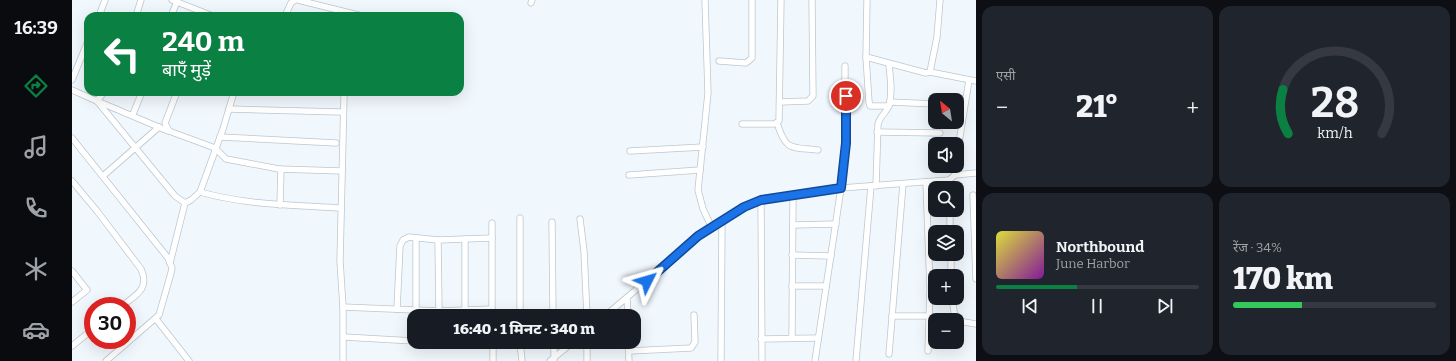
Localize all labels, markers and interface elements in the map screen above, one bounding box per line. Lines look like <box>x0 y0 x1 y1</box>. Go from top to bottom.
text: 16:39 <box>14 17 58 39</box>
text: 240 m <box>162 25 244 58</box>
icon: left <box>96 28 148 80</box>
text: बाएँ मुड़ें <box>162 59 211 81</box>
text: एसी <box>996 68 1015 83</box>
icon: directions <box>22 72 50 100</box>
text: 28 <box>1310 78 1359 128</box>
pin <box>829 79 863 113</box>
icon: arrive <box>835 85 857 107</box>
text: 21° <box>1076 89 1119 125</box>
north arrow <box>928 93 964 129</box>
map controls <box>928 93 964 349</box>
text: − <box>996 94 1008 121</box>
text: + <box>1186 94 1199 121</box>
text: km/h <box>1317 125 1352 142</box>
icon: music <box>22 133 50 161</box>
button: sound <box>928 137 964 173</box>
button: search <box>928 181 964 217</box>
icon: phone <box>22 194 50 222</box>
button: layers <box>928 225 964 261</box>
text: Northbound <box>1056 238 1144 256</box>
text: रेंज · 34% <box>1233 240 1282 255</box>
icon: climate <box>22 255 50 283</box>
text: June Harbor <box>1056 256 1130 271</box>
position arrow <box>626 260 668 302</box>
text: 170 km <box>1233 261 1333 297</box>
button: + <box>928 269 964 305</box>
icon: previous <box>1019 295 1041 317</box>
icon: pause <box>1086 295 1108 317</box>
icon: next <box>1154 295 1176 317</box>
speed limit sign: 30 <box>84 297 136 349</box>
button: − <box>928 313 964 349</box>
icon: car <box>22 316 50 344</box>
text: 16:40 · 1 मिनट · 340 m <box>453 320 595 338</box>

